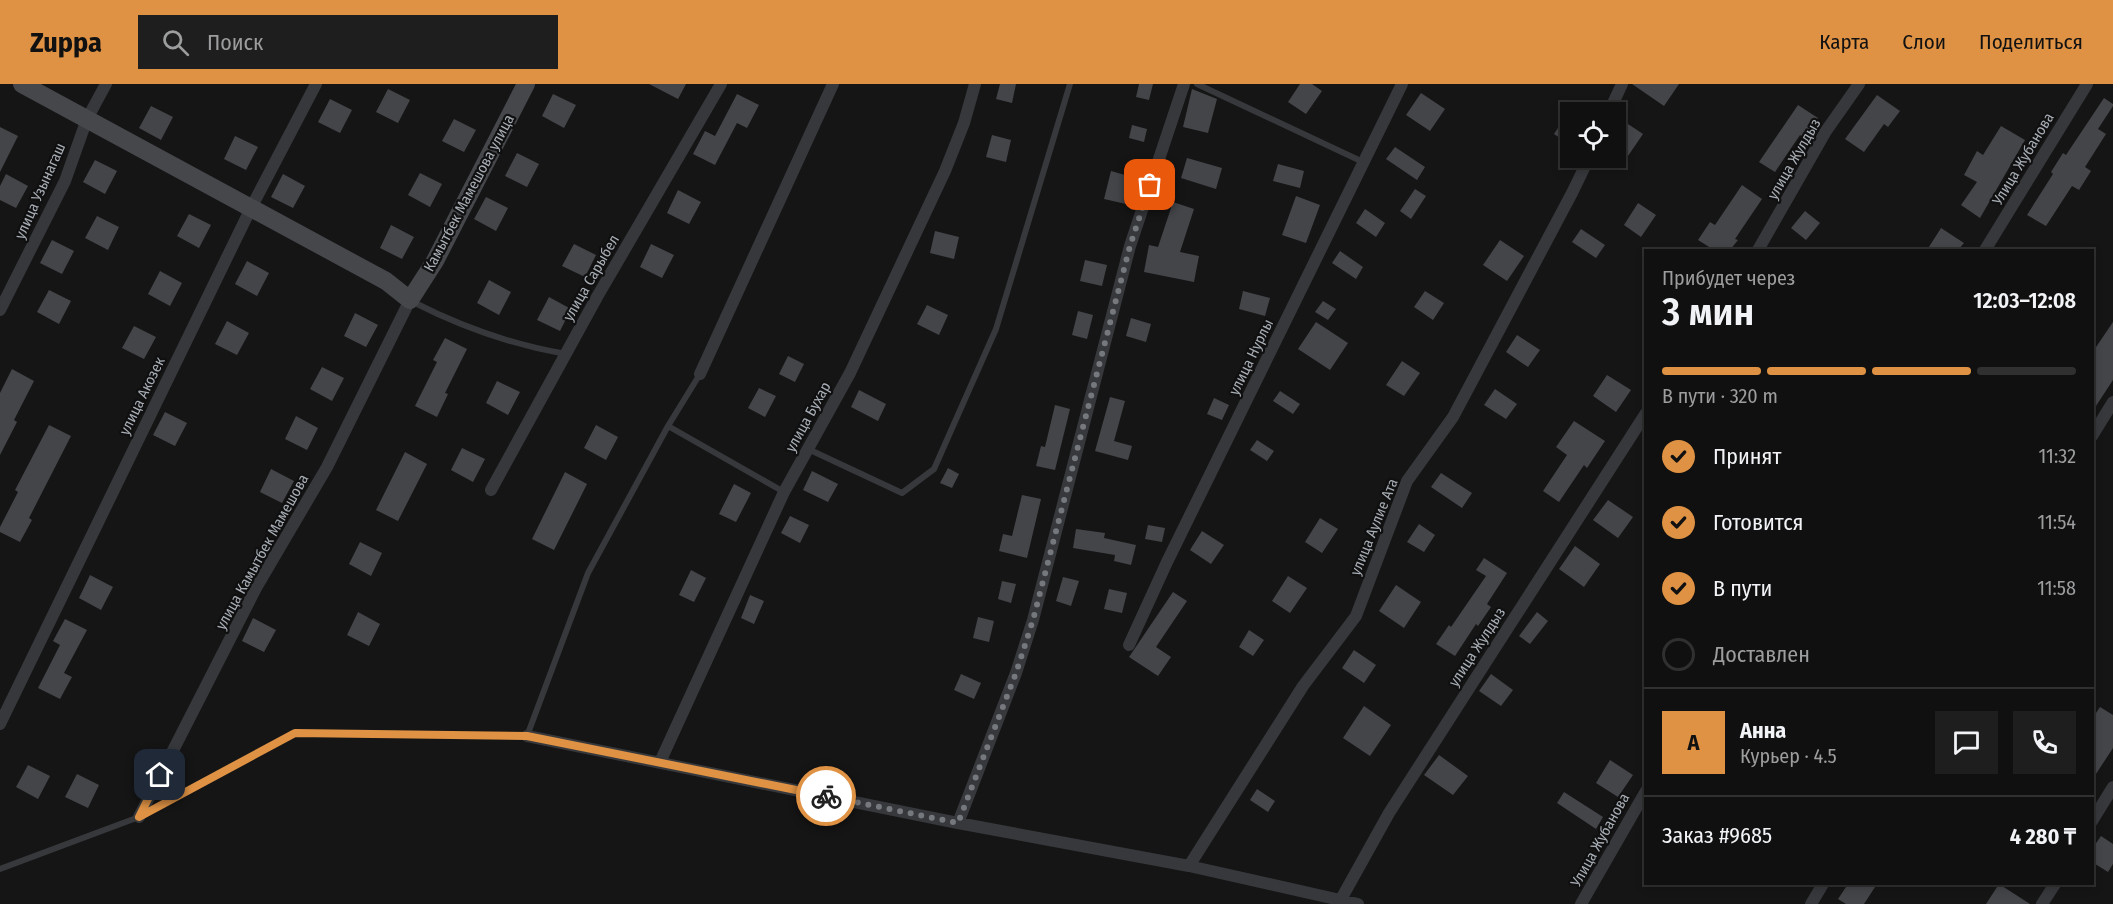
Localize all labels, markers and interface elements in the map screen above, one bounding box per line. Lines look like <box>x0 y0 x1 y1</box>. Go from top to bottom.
search box <box>138 15 558 69</box>
text: Zuppa <box>30 26 102 59</box>
icon: search <box>159 26 192 59</box>
text: Поиск <box>207 29 263 56</box>
text: Карта <box>1819 29 1869 55</box>
text: Слои <box>1902 29 1946 55</box>
text: Поделиться <box>1979 29 2083 55</box>
map controls <box>1560 102 1626 168</box>
button: locate <box>1560 102 1626 168</box>
street label: Улица Жубанова <box>1988 110 2058 209</box>
street label: Камытбек Мамешова улица <box>420 111 518 275</box>
street label: улица Жулдыз <box>1764 115 1824 203</box>
street label: улица Узынагаш <box>11 140 69 242</box>
pin <box>1124 159 1175 210</box>
icon: bag <box>1133 168 1166 201</box>
street label: улица Сарыбел <box>559 232 623 324</box>
text: Прибудет через <box>1662 266 1795 290</box>
text: 12:03–12:08 <box>1973 287 2076 314</box>
text: 3 мин <box>1662 289 1754 335</box>
street label: улица Нурлы <box>1225 316 1277 398</box>
street label: улица Акозек <box>115 354 169 438</box>
street label: улица Бухар <box>781 379 835 455</box>
text: В пути · 320 m <box>1662 384 1778 408</box>
icon: check <box>1662 440 1695 473</box>
text: Принят <box>1713 443 1781 470</box>
text: 11:32 <box>2039 444 2076 468</box>
street label: улица Камытбек Мамешова <box>212 471 312 633</box>
street label: улица Аулие Ата <box>1346 476 1402 578</box>
icon: check <box>1662 506 1695 539</box>
text: Готовится <box>1713 509 1804 536</box>
text: 11:54 <box>2038 510 2076 534</box>
icon: check <box>1662 572 1695 605</box>
text: В пути <box>1713 575 1772 602</box>
text: 11:58 <box>2037 576 2076 600</box>
street label: улица Жулдыз <box>1445 604 1509 690</box>
text: Доставлен <box>1713 641 1810 668</box>
button: chat <box>1935 711 1998 774</box>
button: phone <box>2013 711 2076 774</box>
text: Анна <box>1740 717 1786 744</box>
text: А <box>1688 729 1699 756</box>
text: Курьер · 4.5 <box>1740 744 1837 768</box>
pin <box>134 749 185 800</box>
icon: home <box>143 758 176 791</box>
courier <box>796 766 856 826</box>
icon: bike <box>810 780 843 813</box>
street label: Улица Жубанова <box>1566 790 1633 891</box>
text: Заказ #9685 <box>1662 822 1772 849</box>
text: 4 280 ₸ <box>2010 823 2076 850</box>

